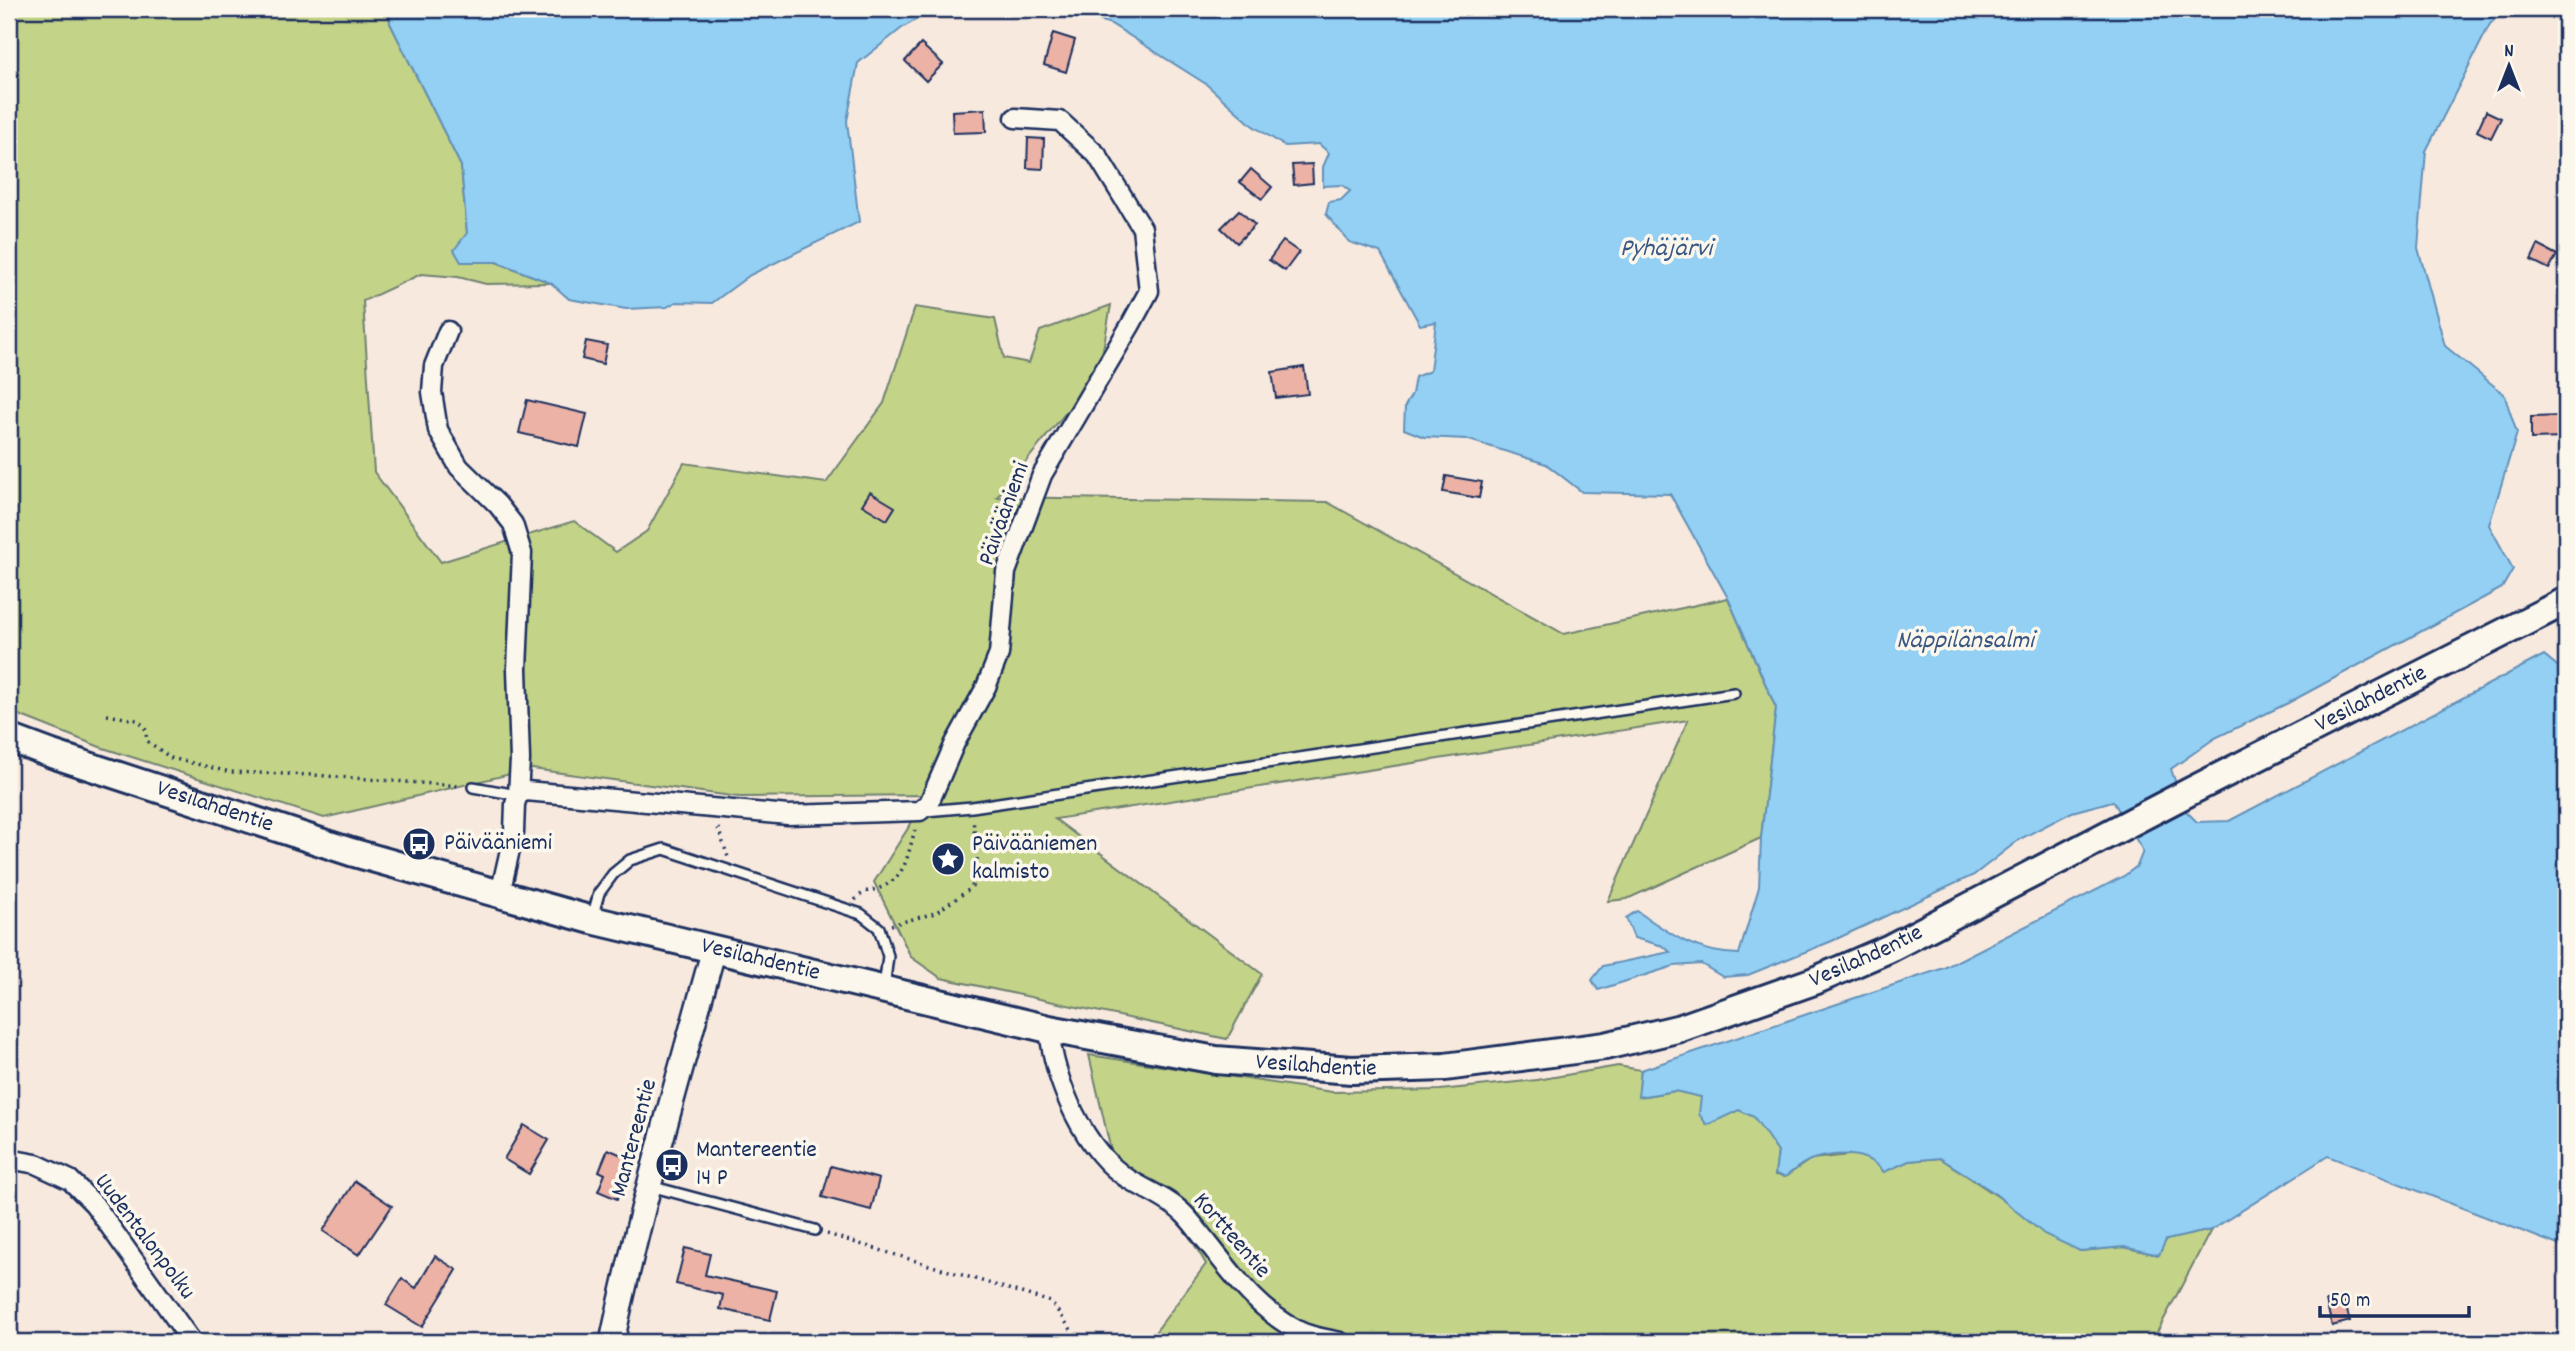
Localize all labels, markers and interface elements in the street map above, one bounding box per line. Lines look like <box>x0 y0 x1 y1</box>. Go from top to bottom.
north arrow <box>2474 32 2544 102</box>
text: N <box>2504 39 2514 66</box>
water label: Pyhäjärvi <box>1620 231 1716 268</box>
street label: Päivääniemi <box>971 457 1039 571</box>
water label: Näppilänsalmi <box>1896 623 2038 660</box>
street label: Vesilahdentie <box>2309 657 2433 742</box>
street label: Vesilahdentie <box>152 772 278 842</box>
bus stop icon: Päivääniemi <box>400 825 438 863</box>
place label: Päivääniemi <box>444 827 552 861</box>
place label: Päivääniemen kalmisto <box>972 828 1097 890</box>
place icon: Päivääniemen kalmisto <box>929 840 967 878</box>
street label: Vesilahdentie <box>1804 917 1929 998</box>
street label: Vesilahdentie <box>697 930 823 991</box>
street label: Vesilahdentie <box>1254 1046 1377 1087</box>
street label: Mantereentie <box>603 1075 667 1201</box>
place label: Mantereentie 14 P <box>696 1134 817 1196</box>
bus stop icon: Mantereentie 14 P <box>653 1146 691 1184</box>
street label: Uudentalonpolku <box>85 1167 203 1307</box>
street label: Kortteentie <box>1184 1185 1278 1287</box>
scale bar <box>2320 1274 2468 1318</box>
text: 50 m <box>2330 1287 2370 1317</box>

